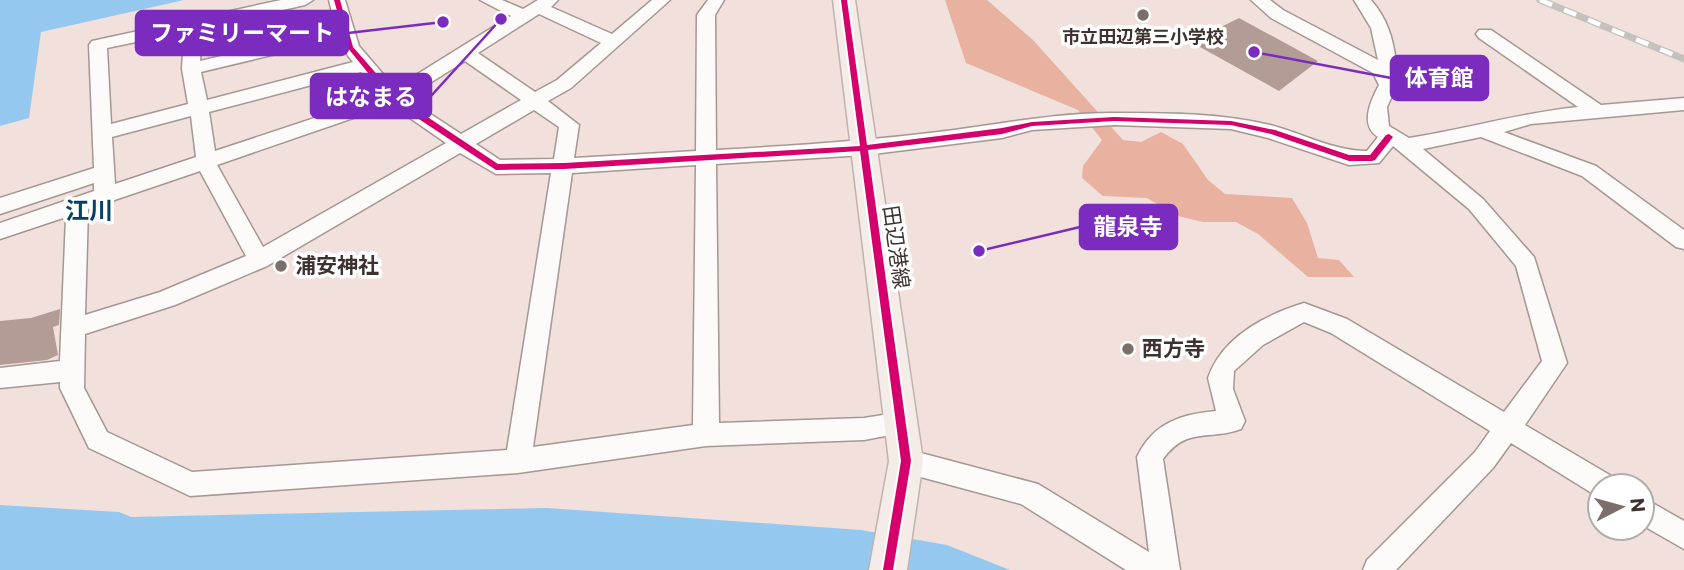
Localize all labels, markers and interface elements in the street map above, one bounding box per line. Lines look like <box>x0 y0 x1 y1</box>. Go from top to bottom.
marker: 市立田辺第三小学校 <box>1135 7 1151 23</box>
callout: ファミリーマート <box>136 11 348 55</box>
text: ファミリーマート <box>150 18 334 46</box>
place label: 市立田辺第三小学校 <box>1062 25 1224 47</box>
callout: 体育館 <box>1391 56 1488 100</box>
text: 体育館 <box>1405 63 1474 91</box>
callout: はなまる <box>311 74 431 118</box>
text: はなまる <box>325 82 417 110</box>
district label: 江川 <box>65 195 113 224</box>
street label: 田辺港線 <box>879 203 916 290</box>
callout: 龍泉寺 <box>1080 205 1177 249</box>
text: 龍泉寺 <box>1094 212 1163 240</box>
place label: 浦安神社 <box>295 252 379 277</box>
marker: 浦安神社 <box>273 258 289 274</box>
place label: 西方寺 <box>1142 335 1205 360</box>
marker: 西方寺 <box>1120 341 1136 357</box>
north arrow <box>1586 472 1656 542</box>
text: N <box>1626 497 1651 513</box>

